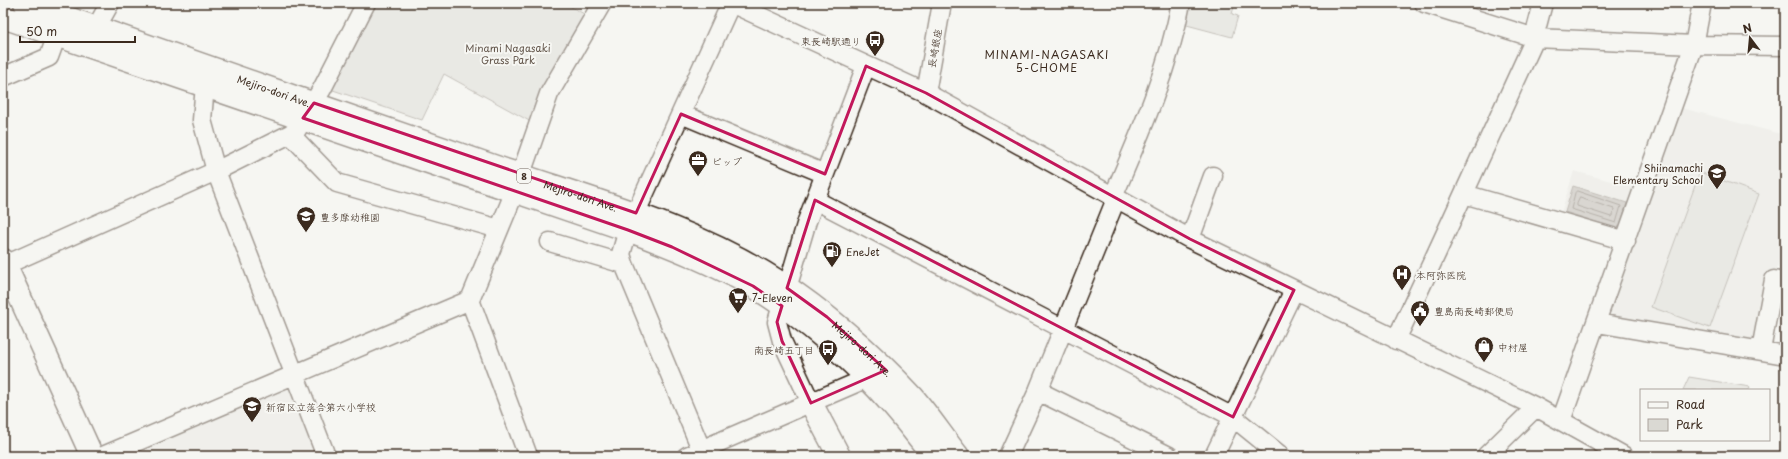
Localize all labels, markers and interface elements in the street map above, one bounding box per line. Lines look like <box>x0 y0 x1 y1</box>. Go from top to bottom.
scale bar <box>20 18 135 44</box>
north arrow <box>1730 18 1770 58</box>
text: N <box>1741 18 1754 37</box>
text: 50 m <box>26 22 57 40</box>
street label: 長崎銀座 <box>923 27 945 69</box>
bus stop icon: 東長崎駅通り <box>864 29 886 57</box>
place label: 東長崎駅通り <box>801 33 861 48</box>
park label: Minami Nagasaki Grass Park <box>465 40 551 67</box>
district label: MINAMI-NAGASAKI 5-CHOME <box>985 46 1109 76</box>
street label: Mejiro-dori Ave. <box>236 70 313 110</box>
office icon: ピップ <box>687 149 709 177</box>
place label: ピップ <box>712 153 742 168</box>
place label: Shiinamachi Elementary School <box>1613 160 1703 187</box>
school or university icon: Shiinamachi Elementary School <box>1706 162 1728 190</box>
road number: 8 <box>517 169 531 183</box>
street label: Mejiro-dori Ave. <box>542 176 620 214</box>
school or university icon: 豊多摩幼稚園 <box>295 205 317 233</box>
place label: 豊多摩幼稚園 <box>320 209 380 224</box>
fuel station icon: EneJet <box>821 240 843 268</box>
place label: EneJet <box>846 244 880 259</box>
hospital icon: 本阿弥医院 <box>1391 263 1413 291</box>
place label: 本阿弥医院 <box>1416 267 1466 282</box>
supermarket icon: 7-Eleven <box>727 286 749 314</box>
place label: 7-Eleven <box>752 290 793 305</box>
public building icon: 豊島南長崎郵便局 <box>1409 299 1431 327</box>
place label: 豊島南長崎郵便局 <box>1434 303 1514 318</box>
street label: Mejiro-dori Ave. <box>829 317 896 379</box>
shop icon: 中村屋 <box>1473 335 1495 363</box>
bus stop icon: 南長崎五丁目 <box>817 338 839 366</box>
place label: 中村屋 <box>1498 339 1528 354</box>
place label: 南長崎五丁目 <box>754 342 814 357</box>
legend <box>1640 389 1770 441</box>
school or university icon: 新宿区立落合第六小学校 <box>241 395 263 423</box>
text: Road <box>1676 395 1705 413</box>
place label: 新宿区立落合第六小学校 <box>266 399 376 414</box>
text: Park <box>1676 415 1703 433</box>

